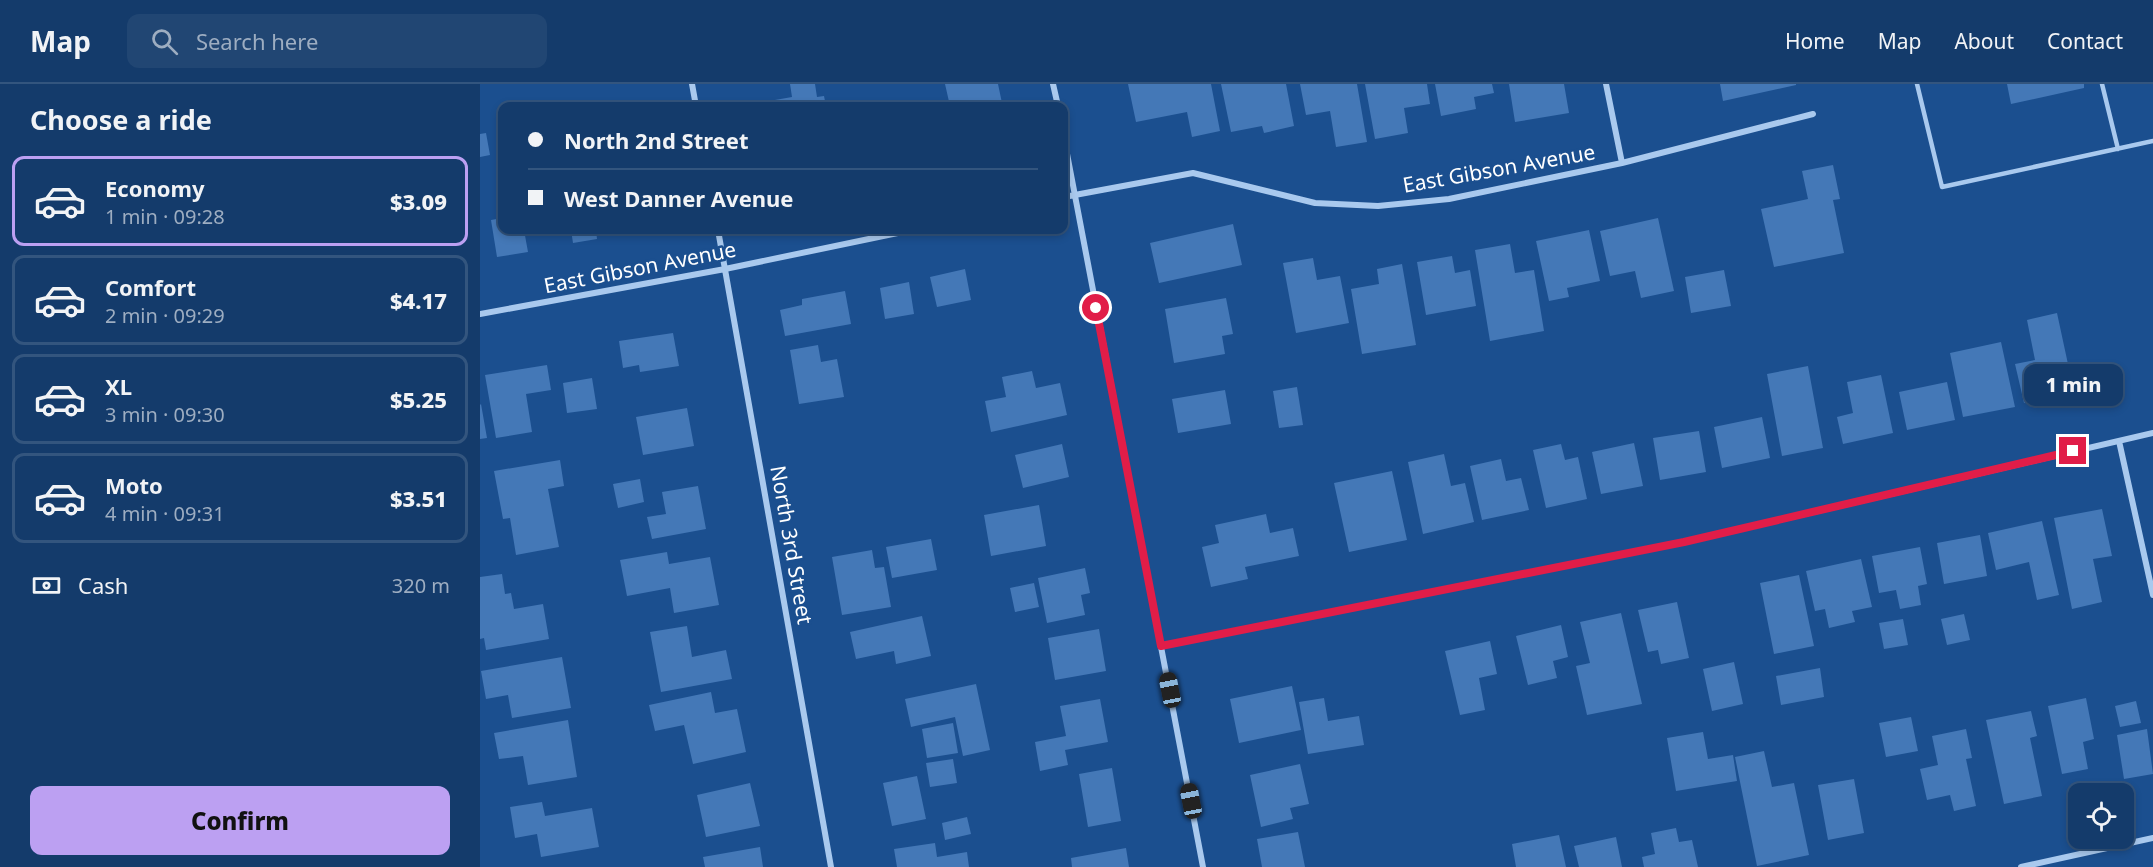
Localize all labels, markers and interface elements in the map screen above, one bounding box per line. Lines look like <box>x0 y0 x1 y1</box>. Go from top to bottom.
search box <box>127 14 547 68</box>
text: Map <box>30 22 91 60</box>
icon: search <box>148 25 181 58</box>
text: Search here <box>196 26 318 56</box>
text: Home <box>1785 27 1845 55</box>
text: Map <box>1878 27 1921 55</box>
text: About <box>1954 27 2014 55</box>
text: Contact <box>2047 27 2123 55</box>
text: Choose a ride <box>30 101 212 138</box>
text: North 2nd Street <box>564 125 748 155</box>
street label: East Gibson Avenue <box>1400 137 1597 199</box>
text: Economy <box>105 173 204 203</box>
icon: car <box>33 174 87 228</box>
text: West Danner Avenue <box>564 183 794 213</box>
text: $3.09 <box>390 186 447 216</box>
text: 1 min · 09:28 <box>105 203 225 230</box>
street label: East Gibson Avenue <box>541 235 738 299</box>
text: Comfort <box>105 272 196 302</box>
icon: car <box>33 273 87 327</box>
text: $4.17 <box>390 285 447 315</box>
route start <box>1082 294 1109 321</box>
text: 2 min · 09:29 <box>105 302 225 329</box>
callout: 1 min <box>2024 364 2122 406</box>
text: XL <box>105 371 132 401</box>
text: 1 min <box>2046 371 2101 398</box>
icon: car <box>33 372 87 426</box>
text: $5.25 <box>390 384 447 414</box>
text: 3 min · 09:30 <box>105 401 225 428</box>
route end <box>2059 437 2086 464</box>
street label: North 3rd Street <box>764 463 820 627</box>
text: Moto <box>105 470 163 500</box>
icon: car <box>33 471 87 525</box>
text: $3.51 <box>390 483 447 513</box>
text: 4 min · 09:31 <box>105 500 225 527</box>
icon: cash <box>30 569 63 602</box>
text: Cash <box>78 570 128 600</box>
text: 320 m <box>392 572 450 599</box>
car <box>1158 671 1182 709</box>
car <box>1179 782 1203 820</box>
map controls <box>2068 783 2134 849</box>
button: locate <box>2068 783 2134 849</box>
button: Confirm <box>30 786 450 855</box>

